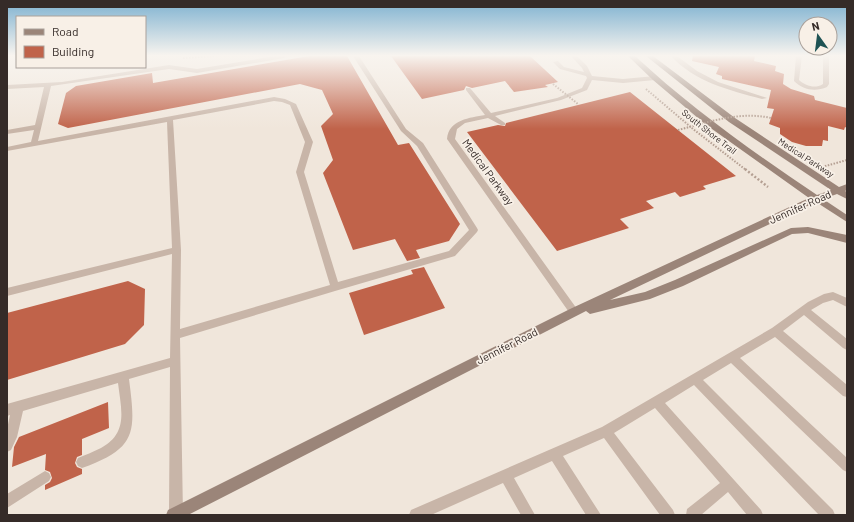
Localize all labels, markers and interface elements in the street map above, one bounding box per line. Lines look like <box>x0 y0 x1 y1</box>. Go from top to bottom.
legend <box>16 16 146 68</box>
north arrow <box>798 16 838 56</box>
text: N <box>810 19 821 33</box>
text: Road <box>52 24 79 38</box>
text: Building <box>52 44 94 58</box>
street label: South Shore Trail <box>680 107 739 156</box>
street label: Medical Parkway <box>776 135 836 180</box>
street label: Medical Parkway <box>460 136 517 207</box>
street label: Jennifer Road <box>767 187 833 226</box>
street label: Jennifer Road <box>474 325 539 366</box>

